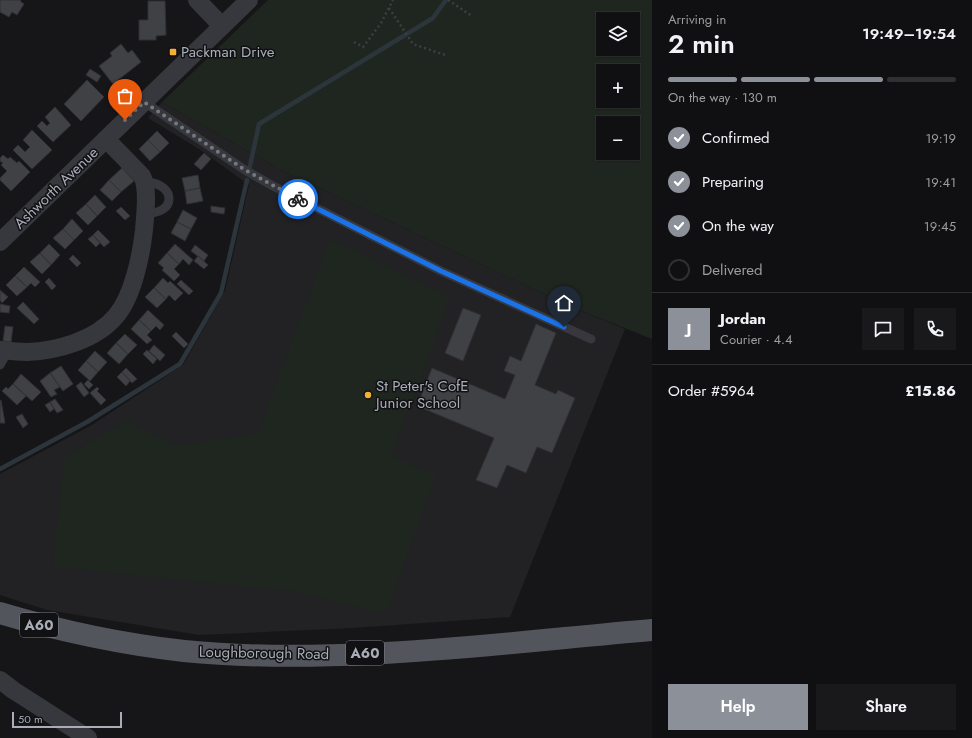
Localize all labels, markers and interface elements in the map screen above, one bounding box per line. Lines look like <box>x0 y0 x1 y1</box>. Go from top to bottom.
text: Arriving in <box>668 10 726 29</box>
map controls <box>596 12 640 160</box>
button: layers <box>596 12 640 56</box>
text: 19:49–19:54 <box>862 23 956 45</box>
text: 2 min <box>668 25 735 63</box>
place label: Packman Drive <box>181 41 275 63</box>
marker: Packman Drive <box>168 47 178 57</box>
button: + <box>596 64 640 108</box>
pin <box>108 79 142 120</box>
icon: bag <box>114 85 136 107</box>
text: On the way · 130 m <box>668 88 777 107</box>
button: − <box>596 116 640 160</box>
icon: check <box>668 127 690 149</box>
text: Confirmed <box>702 127 770 149</box>
text: 19:19 <box>925 129 956 148</box>
street label: Ashworth Avenue <box>9 142 103 234</box>
icon: check <box>668 171 690 193</box>
text: Preparing <box>702 171 764 193</box>
text: 19:41 <box>925 173 956 192</box>
courier <box>278 179 318 219</box>
icon: bike <box>287 188 309 210</box>
icon: check <box>668 215 690 237</box>
text: On the way <box>702 215 774 237</box>
text: 19:45 <box>924 217 956 236</box>
text: Delivered <box>702 259 763 281</box>
pin <box>547 286 581 327</box>
icon: home <box>553 292 575 314</box>
text: Jordan <box>720 308 766 330</box>
button: chat <box>862 308 904 350</box>
button: phone <box>914 308 956 350</box>
text: J <box>687 318 691 340</box>
text: Courier · 4.4 <box>720 330 793 349</box>
place label: St Peter's CofE Junior School <box>374 375 469 414</box>
text: Order #5964 <box>668 380 754 402</box>
text: £15.86 <box>905 380 956 402</box>
marker: St Peter's CofE Junior School <box>363 390 373 400</box>
road number: A60 <box>20 613 58 637</box>
street label: Loughborough Road <box>199 641 329 665</box>
road number: A60 <box>346 641 384 665</box>
button: Help <box>668 684 808 730</box>
button: Share <box>816 684 956 730</box>
scale bar <box>12 710 122 729</box>
text: 50 m <box>18 711 43 727</box>

